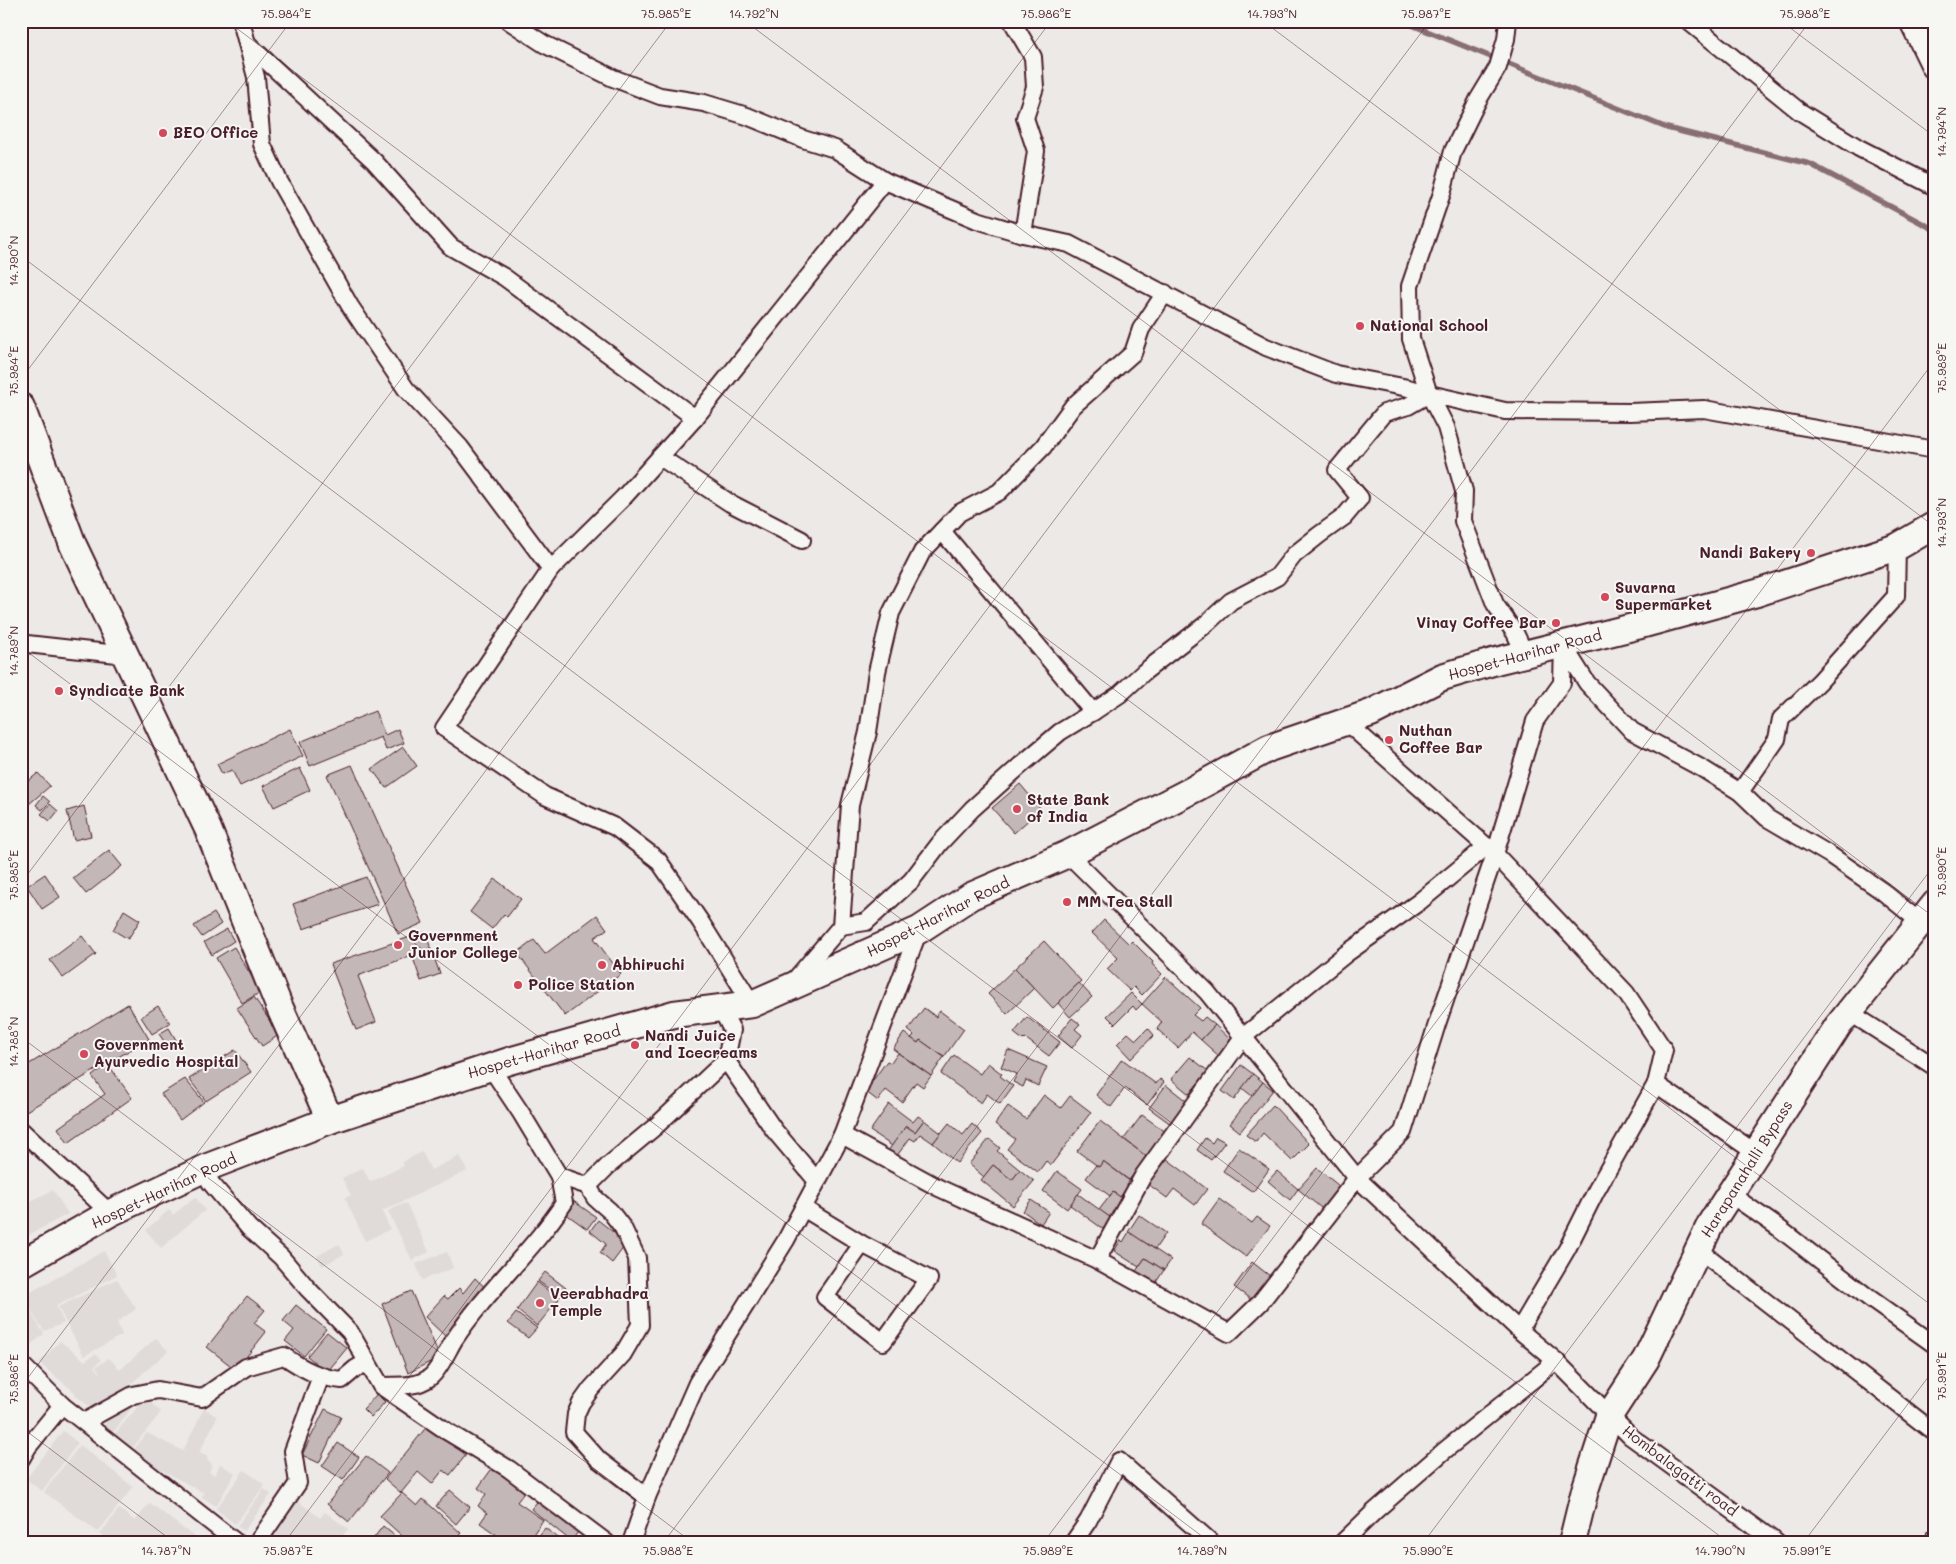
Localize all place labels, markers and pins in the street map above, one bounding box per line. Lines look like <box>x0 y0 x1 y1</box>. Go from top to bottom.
place label: BEO Office <box>173 122 258 142</box>
marker: BEO Office <box>157 127 169 139</box>
place label: National School <box>1370 315 1488 335</box>
marker: National School <box>1354 320 1366 332</box>
place label: Nandi Bakery <box>1700 542 1801 562</box>
marker: Nandi Bakery <box>1805 547 1817 559</box>
place label: Suvarna Supermarket <box>1615 577 1712 614</box>
marker: Suvarna Supermarket <box>1599 591 1611 603</box>
place label: Vinay Coffee Bar <box>1416 612 1546 632</box>
marker: Vinay Coffee Bar <box>1550 617 1562 629</box>
place label: Syndicate Bank <box>69 680 185 700</box>
marker: Syndicate Bank <box>53 685 65 697</box>
place label: Nuthan Coffee Bar <box>1399 720 1483 757</box>
marker: Nuthan Coffee Bar <box>1383 734 1395 746</box>
place label: State Bank of India <box>1027 789 1109 826</box>
marker: State Bank of India <box>1011 803 1023 815</box>
place label: MM Tea Stall <box>1077 891 1172 911</box>
marker: MM Tea Stall <box>1061 896 1073 908</box>
place label: Government Junior College <box>408 925 518 962</box>
marker: Government Junior College <box>392 939 404 951</box>
place label: Abhiruchi <box>612 954 685 974</box>
marker: Abhiruchi <box>596 959 608 971</box>
place label: Police Station <box>528 974 635 994</box>
marker: Police Station <box>512 979 524 991</box>
place label: Nandi Juice and Icecreams <box>645 1025 758 1062</box>
place label: Government Ayurvedic Hospital <box>94 1034 238 1071</box>
marker: Nandi Juice and Icecreams <box>629 1039 641 1051</box>
marker: Government Ayurvedic Hospital <box>78 1048 90 1060</box>
place label: Veerabhadra Temple <box>550 1283 649 1320</box>
marker: Veerabhadra Temple <box>534 1297 546 1309</box>

